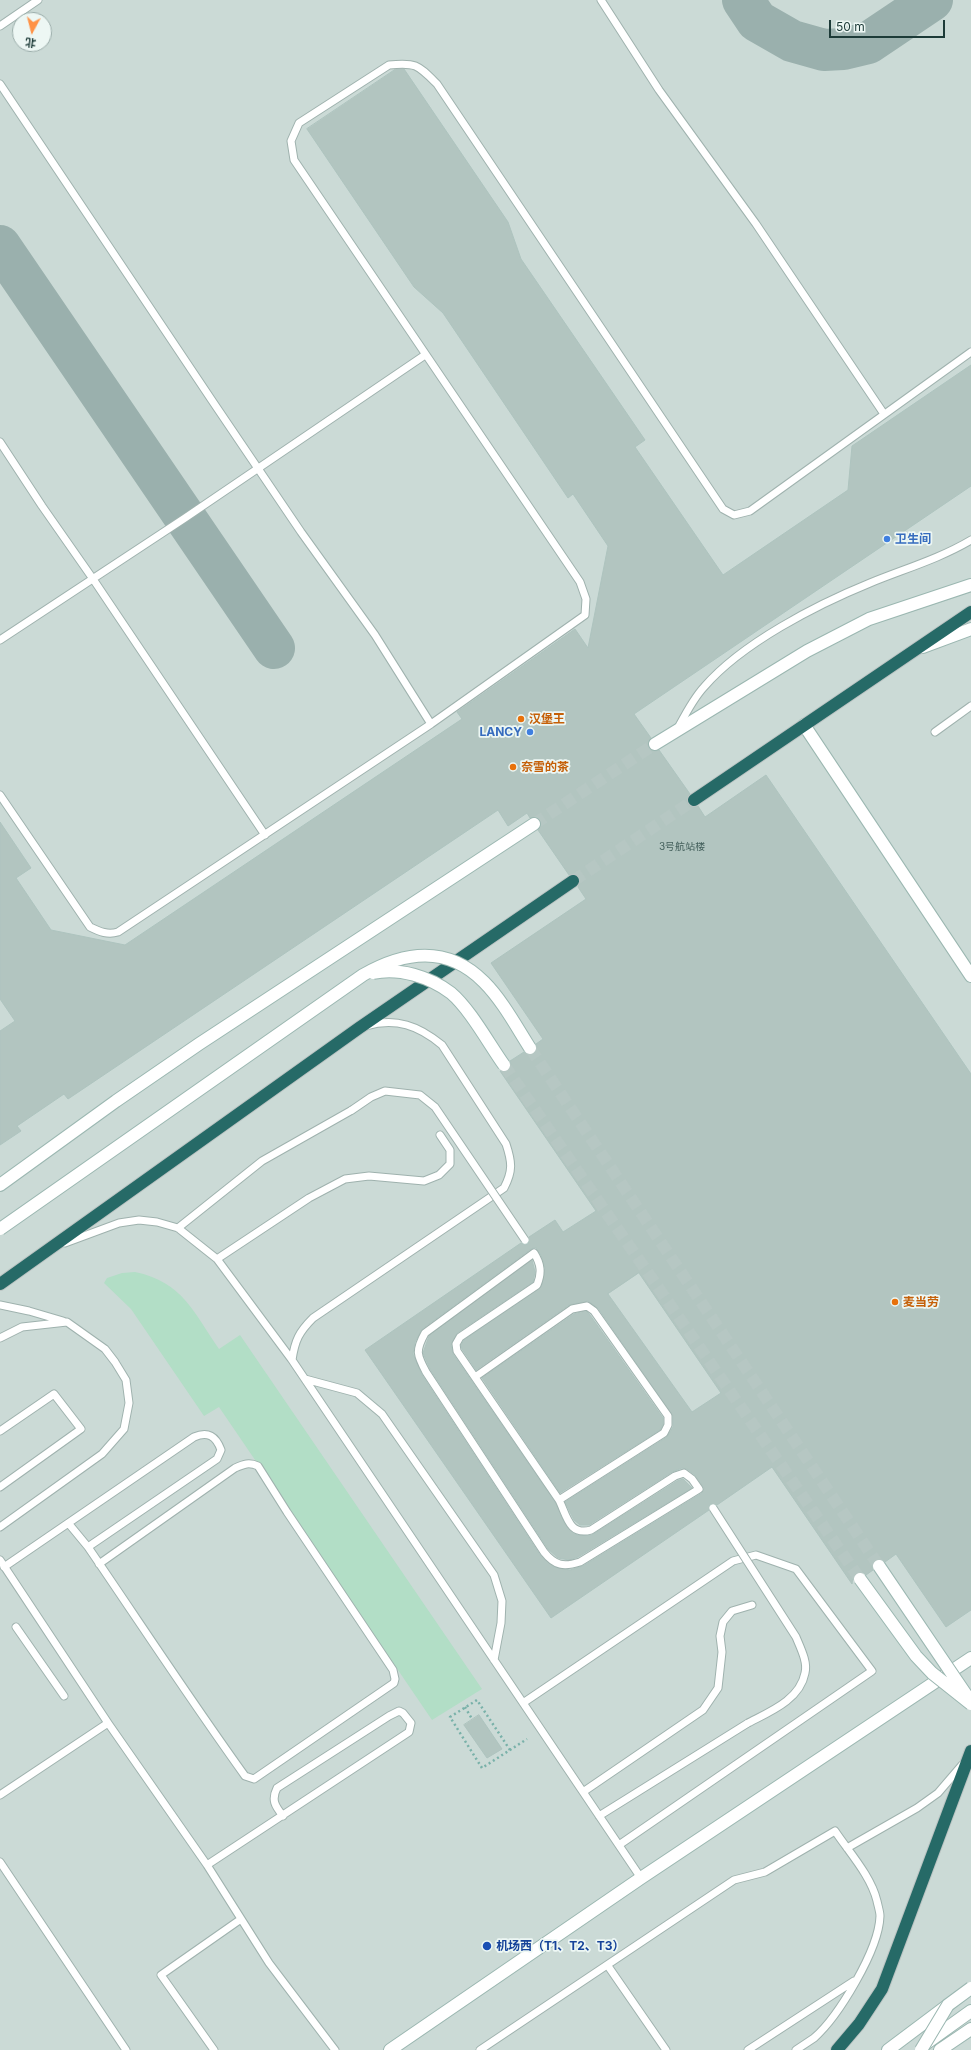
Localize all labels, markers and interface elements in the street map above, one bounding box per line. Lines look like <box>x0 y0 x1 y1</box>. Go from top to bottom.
north arrow <box>12 12 52 52</box>
scale bar <box>831 12 947 38</box>
text: 50 m <box>836 19 865 34</box>
text: 北 <box>24 35 37 51</box>
place label: 卫生间 <box>895 532 931 546</box>
marker: 卫生间 <box>882 534 892 544</box>
place label: 汉堡王 <box>529 712 565 726</box>
marker: 汉堡王 <box>516 714 526 724</box>
place label: LANCY <box>479 725 522 739</box>
marker: LANCY <box>525 727 535 737</box>
place label: 奈雪的茶 <box>521 760 569 774</box>
marker: 奈雪的茶 <box>508 762 518 772</box>
house number: 3号航站楼 <box>659 841 705 853</box>
place label: 麦当劳 <box>903 1295 939 1309</box>
marker: 麦当劳 <box>890 1297 900 1307</box>
place label: 机场西（T1、T2、T3） <box>496 1939 625 1953</box>
marker: 机场西（T1、T2、T3） <box>481 1940 493 1952</box>

